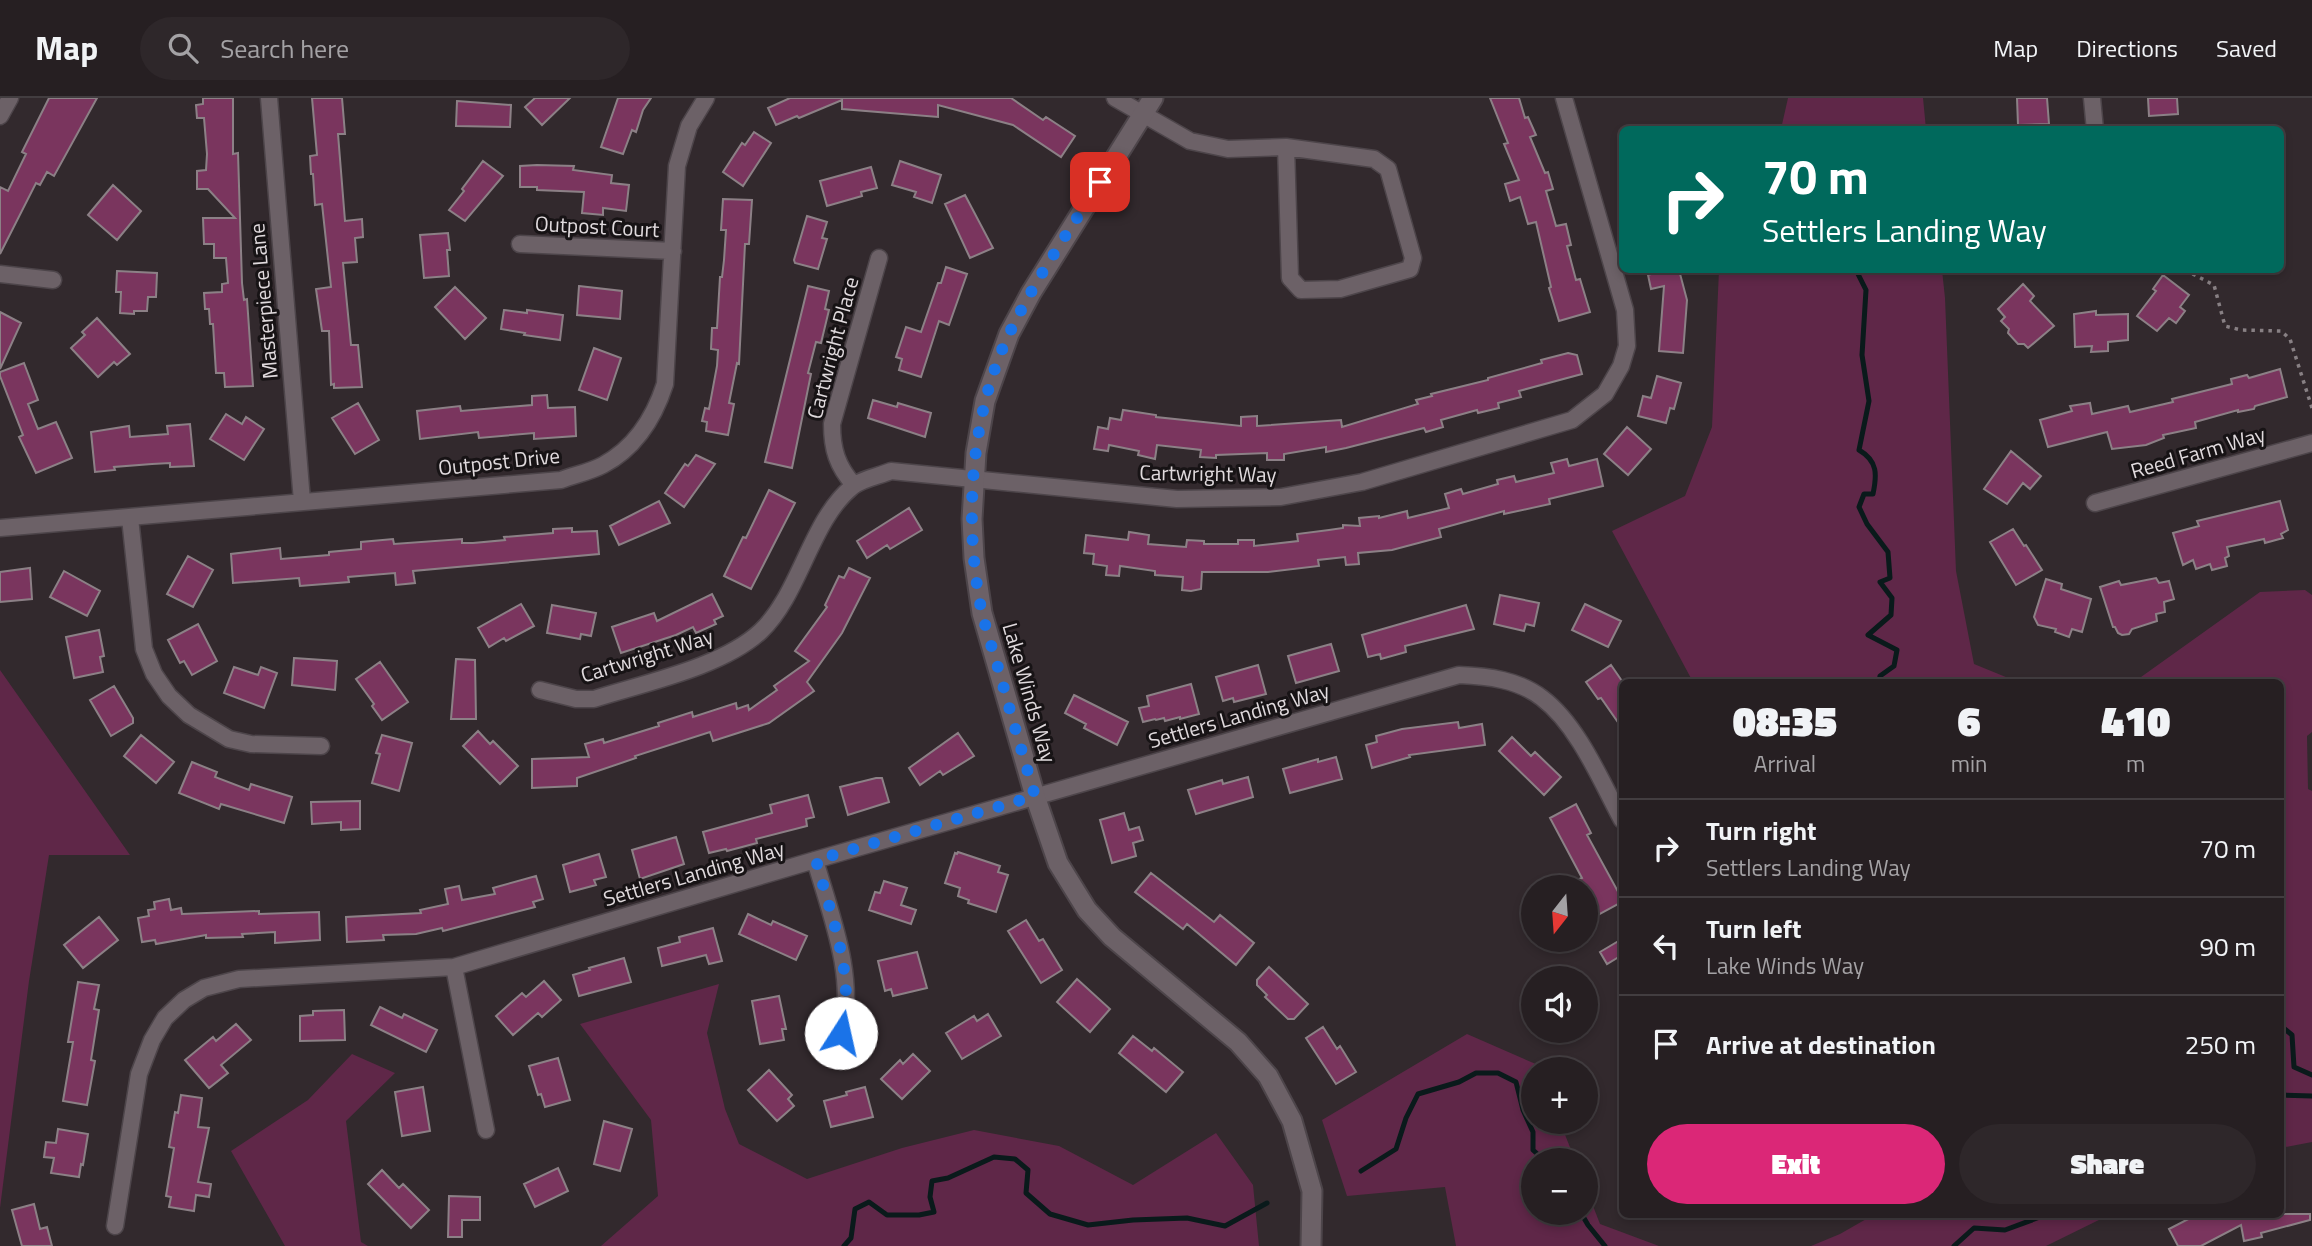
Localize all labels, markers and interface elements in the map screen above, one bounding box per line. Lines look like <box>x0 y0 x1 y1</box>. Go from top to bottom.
search box <box>140 17 630 80</box>
text: Map <box>35 23 98 73</box>
icon: search <box>164 29 202 67</box>
text: Search here <box>220 29 349 68</box>
text: Map <box>1993 30 2038 66</box>
text: Directions <box>2076 30 2178 66</box>
text: Saved <box>2216 30 2277 66</box>
text: 70 m <box>1762 138 1869 213</box>
pin <box>1070 152 1130 212</box>
icon: right <box>1647 154 1738 245</box>
icon: arrive <box>1081 163 1119 201</box>
text: Settlers Landing Way <box>1762 206 2047 254</box>
street label: Outpost Court <box>534 207 661 245</box>
street label: Masterpiece Lane <box>240 222 286 380</box>
street label: Cartwright Place <box>798 273 866 422</box>
street label: Reed Farm Way <box>2127 418 2269 487</box>
street label: Outpost Drive <box>436 439 561 483</box>
street label: Cartwright Way <box>1139 456 1277 490</box>
street label: Lake Winds Way <box>995 619 1065 767</box>
street label: Cartwright Way <box>576 620 717 690</box>
street label: Settlers Landing Way <box>1144 674 1333 756</box>
text: 08:35 <box>1733 688 1837 752</box>
text: 6 <box>1958 688 1981 752</box>
text: 410 <box>2101 688 2170 752</box>
text: Arrival <box>1754 746 1816 781</box>
text: min <box>1951 746 1987 781</box>
text: m <box>2126 746 2145 781</box>
text: Turn right <box>1706 811 1817 850</box>
icon: right <box>1647 829 1685 867</box>
text: 70 m <box>2199 829 2256 868</box>
street label: Settlers Landing Way <box>599 832 788 914</box>
text: Settlers Landing Way <box>1706 850 1911 885</box>
north arrow <box>1521 875 1598 952</box>
map controls <box>1521 875 1598 1225</box>
text: Turn left <box>1706 909 1801 948</box>
icon: left <box>1647 927 1685 965</box>
text: 90 m <box>2199 927 2256 966</box>
text: Lake Winds Way <box>1706 948 1864 983</box>
button: sound <box>1521 966 1598 1043</box>
position arrow <box>804 996 878 1070</box>
icon: arrive <box>1647 1025 1685 1063</box>
text: Arrive at destination <box>1706 1025 1936 1064</box>
text: 250 m <box>2185 1025 2256 1064</box>
button: + <box>1521 1057 1598 1134</box>
button: Exit <box>1647 1124 1945 1204</box>
button: Share <box>1959 1124 2256 1204</box>
button: − <box>1521 1148 1598 1225</box>

